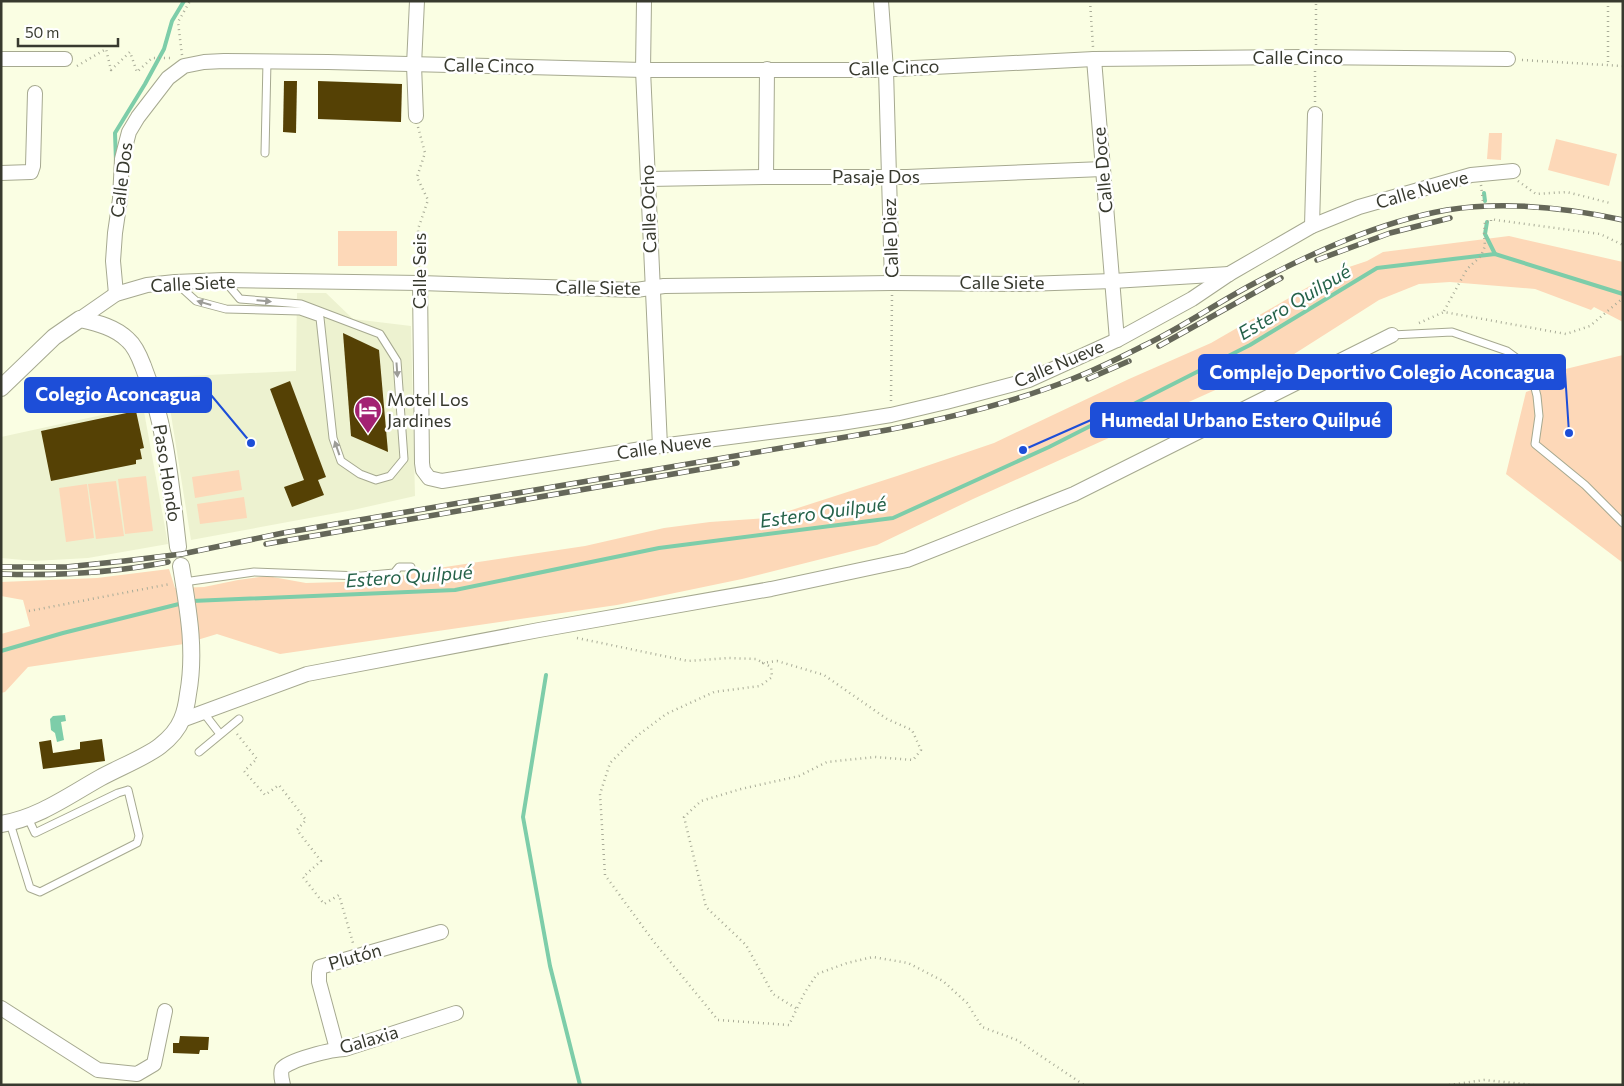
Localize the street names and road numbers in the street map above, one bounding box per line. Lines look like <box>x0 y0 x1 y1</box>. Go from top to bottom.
street label: Calle Cinco <box>1253 46 1343 68</box>
street label: Calle Cinco <box>443 53 535 77</box>
street label: Calle Cinco <box>848 54 940 80</box>
street label: Calle Doce <box>1087 126 1117 214</box>
street label: Calle Dos <box>105 141 137 219</box>
street label: Calle Ocho <box>635 164 661 254</box>
street label: Pasaje Dos <box>832 165 920 187</box>
street label: Calle Nueve <box>1373 165 1470 213</box>
street label: Calle Diez <box>878 198 902 278</box>
street label: Calle Seis <box>408 233 430 309</box>
street label: Calle Siete <box>150 270 236 296</box>
street label: Calle Siete <box>959 271 1045 293</box>
street label: Calle Siete <box>555 275 641 299</box>
street label: Calle Nueve <box>1011 334 1107 392</box>
street label: Paso Hondo <box>149 422 187 523</box>
street label: Calle Nueve <box>615 428 712 464</box>
street label: Plutón <box>326 938 384 974</box>
street label: Galaxia <box>337 1020 401 1058</box>

